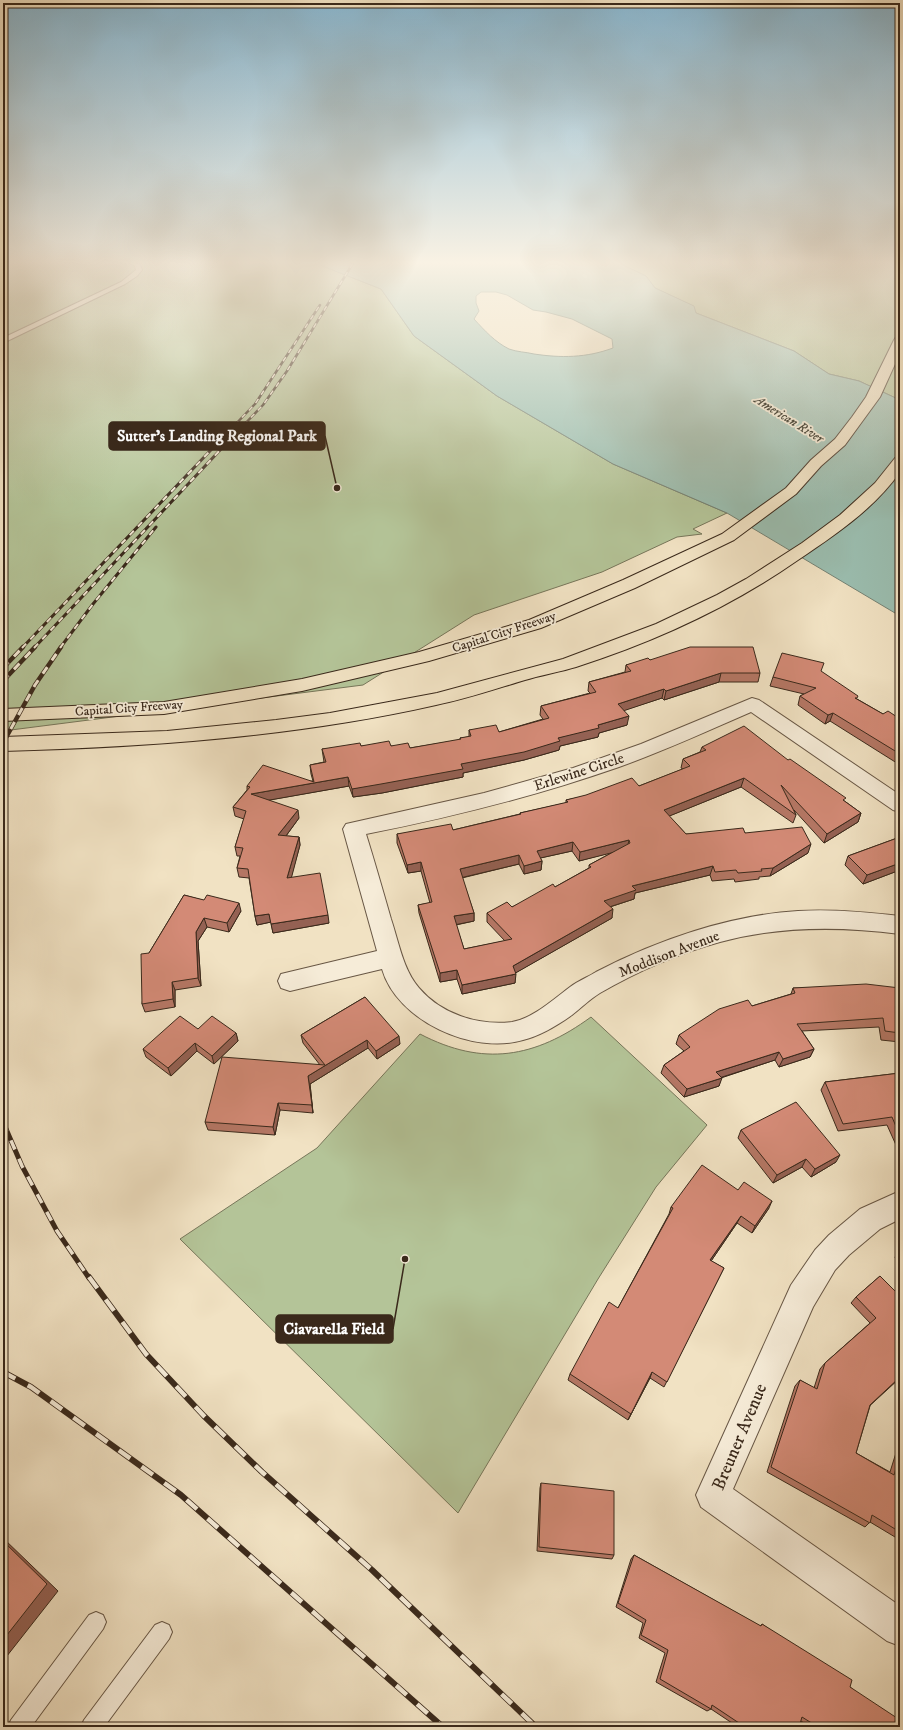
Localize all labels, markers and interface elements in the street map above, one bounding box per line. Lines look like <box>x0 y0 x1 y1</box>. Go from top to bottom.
water label: American River <box>750 390 828 447</box>
callout: Sutter's Landing Regional Park <box>109 422 325 450</box>
text: Sutter's Landing Regional Park <box>117 426 318 446</box>
street label: Capital City Freeway <box>450 607 559 656</box>
street label: Capital City Freeway <box>74 696 184 720</box>
street label: Erlewine Circle <box>531 748 627 796</box>
street label: Moddison Avenue <box>616 926 722 982</box>
callout: Ciavarella Field <box>276 1315 393 1343</box>
text: Ciavarella Field <box>283 1319 386 1339</box>
street label: Breuner Avenue <box>708 1381 772 1493</box>

